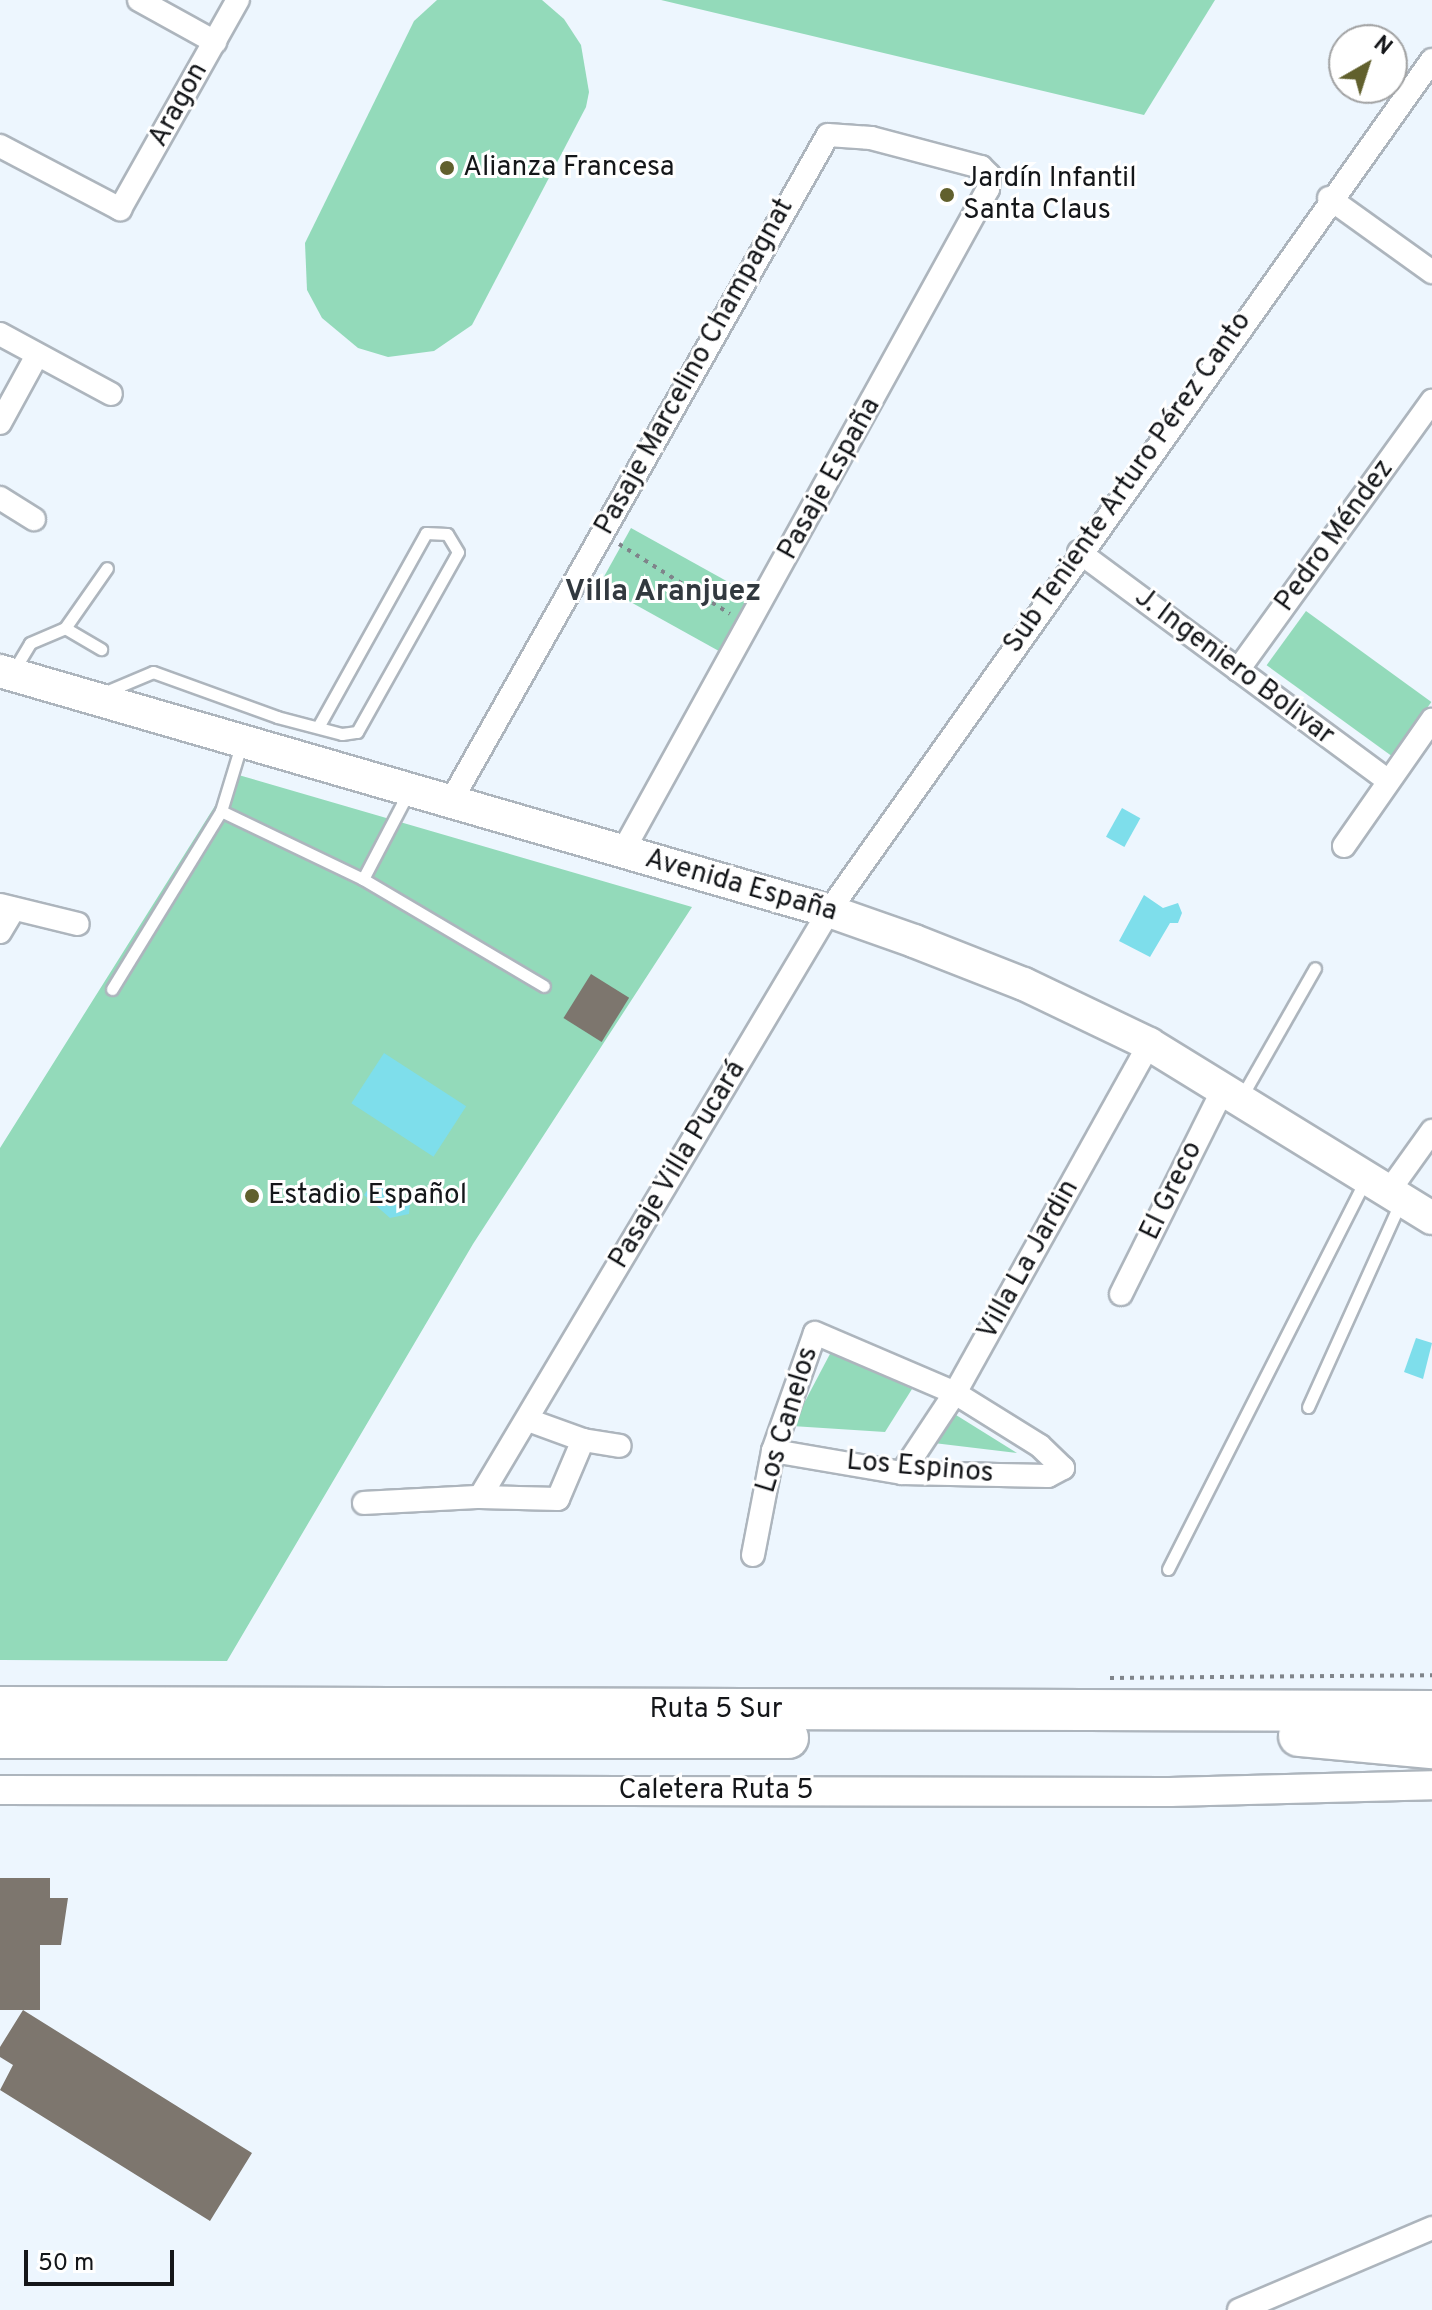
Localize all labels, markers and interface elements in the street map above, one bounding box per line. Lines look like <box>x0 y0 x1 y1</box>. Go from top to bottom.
north arrow <box>1328 24 1408 104</box>
text: N <box>1368 31 1397 62</box>
street label: Aragon <box>142 57 216 153</box>
place label: Alianza Francesa <box>463 151 675 185</box>
marker: Alianza Francesa <box>438 159 456 177</box>
place label: Jardín Infantil Santa Claus <box>963 162 1137 228</box>
marker: Jardín Infantil Santa Claus <box>938 186 956 204</box>
street label: Pasaje Marcelino Champagnat <box>588 193 802 541</box>
street label: Sub Teniente Arturo Pérez Canto <box>996 305 1260 661</box>
street label: Pasaje España <box>772 392 888 566</box>
street label: Pedro Méndez <box>1269 453 1401 619</box>
district label: Villa Aranjuez <box>564 575 762 611</box>
street label: J. Ingeniero Bolivar <box>1128 581 1340 753</box>
street label: Avenida España <box>641 843 841 929</box>
street label: Pasaje Villa Pucará <box>602 1055 754 1275</box>
street label: El Greco <box>1134 1136 1210 1246</box>
street label: Villa La Jardin <box>971 1174 1087 1346</box>
place label: Estadio Español <box>268 1179 467 1213</box>
marker: Estadio Español <box>243 1187 261 1205</box>
street label: Los Canelos <box>750 1343 826 1497</box>
street label: Los Espinos <box>845 1445 995 1491</box>
street label: Ruta 5 Sur <box>649 1693 783 1727</box>
street label: Caletera Ruta 5 <box>618 1774 814 1808</box>
scale bar <box>28 2234 178 2284</box>
text: 50 m <box>38 2249 94 2279</box>

